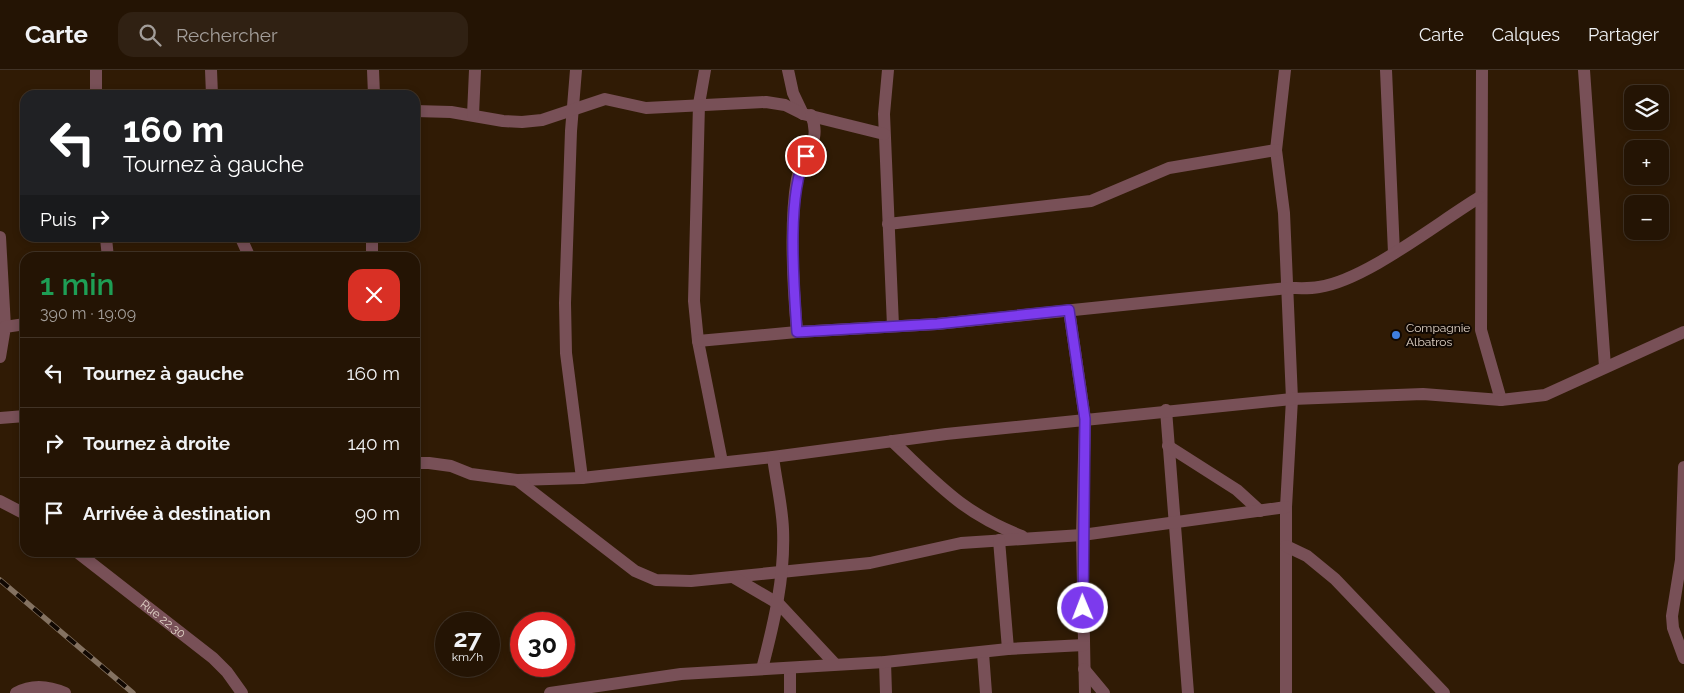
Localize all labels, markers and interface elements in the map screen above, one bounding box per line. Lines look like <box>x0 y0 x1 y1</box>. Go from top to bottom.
search box <box>118 12 468 57</box>
text: Carte <box>25 20 88 49</box>
icon: search <box>136 21 164 49</box>
text: Rechercher <box>176 24 278 46</box>
text: Carte <box>1419 24 1464 45</box>
text: Calques <box>1492 24 1560 45</box>
text: Partager <box>1588 24 1659 45</box>
map controls <box>1624 85 1669 240</box>
button: layers <box>1624 85 1669 130</box>
text: 160 m <box>123 109 224 150</box>
icon: left <box>40 110 105 175</box>
pin <box>785 135 827 177</box>
button: + <box>1624 140 1669 185</box>
icon: arrive <box>792 142 820 170</box>
text: Tournez à gauche <box>123 151 304 177</box>
button: − <box>1624 195 1669 240</box>
icon: right <box>86 205 114 233</box>
text: Puis <box>40 208 76 230</box>
text: 1 min <box>40 267 115 302</box>
button: close <box>348 269 400 321</box>
text: 390 m · 19:09 <box>40 304 136 323</box>
place label: Compagnie Albatros <box>1406 321 1470 349</box>
marker: Compagnie Albatros <box>1390 329 1402 341</box>
icon: left <box>40 359 68 387</box>
text: Tournez à gauche <box>83 362 244 384</box>
text: 160 m <box>346 362 400 384</box>
icon: right <box>40 429 68 457</box>
text: Tournez à droite <box>83 432 230 454</box>
text: 140 m <box>348 432 400 454</box>
icon: arrive <box>40 499 68 527</box>
text: Arrivée à destination <box>83 502 271 524</box>
text: 90 m <box>355 502 400 524</box>
position arrow <box>1056 581 1108 633</box>
street label: Rue 22.30 <box>138 597 188 641</box>
speed limit sign: 30 <box>510 612 575 677</box>
text: 27 <box>453 623 482 653</box>
text: km/h <box>452 650 483 664</box>

